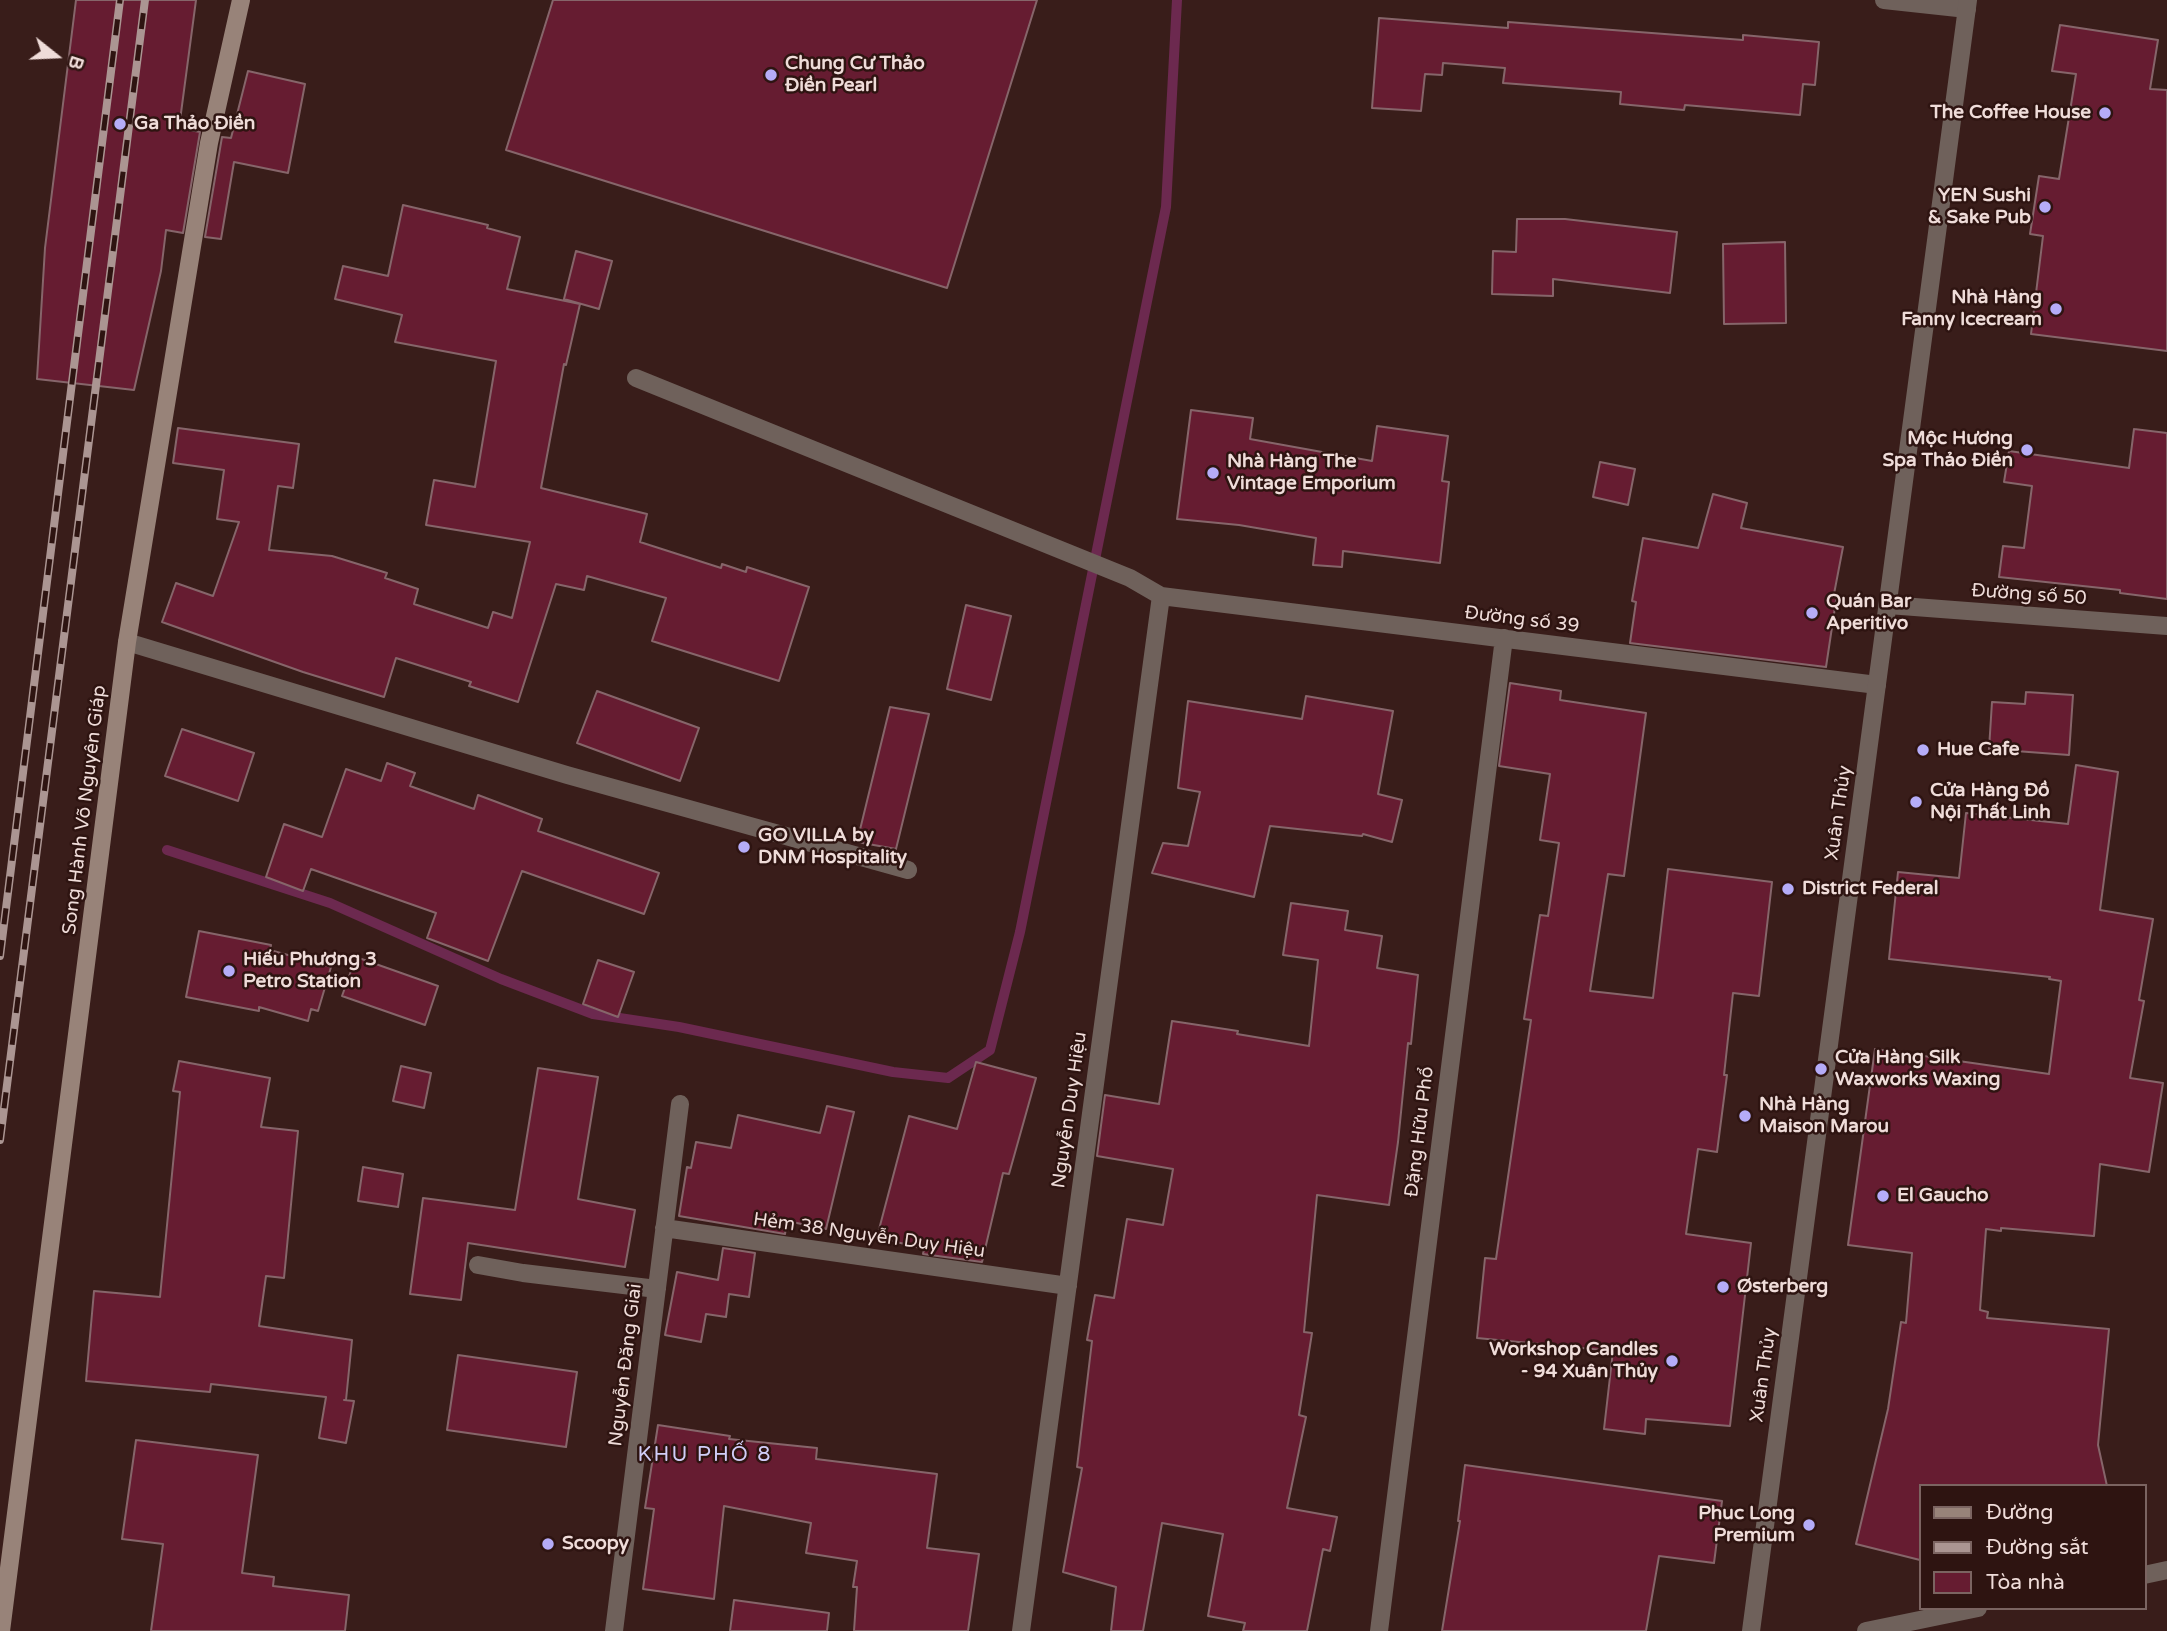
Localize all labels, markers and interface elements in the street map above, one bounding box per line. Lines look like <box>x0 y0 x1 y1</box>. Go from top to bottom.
north arrow <box>21 21 91 91</box>
text: B <box>63 53 88 72</box>
place label: Chung Cư Thảo Điền Pearl <box>785 53 925 97</box>
marker: Chung Cư Thảo Điền Pearl <box>763 67 779 83</box>
place label: The Coffee House <box>1930 102 2091 124</box>
marker: The Coffee House <box>2097 105 2113 121</box>
place label: Ga Thảo Điền <box>134 113 255 135</box>
marker: Ga Thảo Điền <box>112 116 128 132</box>
place label: YEN Sushi & Sake Pub <box>1928 185 2031 229</box>
marker: YEN Sushi & Sake Pub <box>2037 199 2053 215</box>
place label: Nhà Hàng Fanny Icecream <box>1901 287 2042 331</box>
marker: Nhà Hàng Fanny Icecream <box>2048 301 2064 317</box>
place label: Mộc Hương Spa Thảo Điền <box>1882 428 2013 472</box>
marker: Mộc Hương Spa Thảo Điền <box>2019 442 2035 458</box>
place label: Nhà Hàng The Vintage Emporium <box>1227 451 1396 495</box>
marker: Nhà Hàng The Vintage Emporium <box>1205 465 1221 481</box>
street label: Đường số 50 <box>1971 580 2087 610</box>
place label: Quán Bar Aperitivo <box>1826 591 1911 635</box>
street label: Đường số 39 <box>1463 602 1581 638</box>
marker: Quán Bar Aperitivo <box>1804 605 1820 621</box>
street label: Song Hành Võ Nguyên Giáp <box>58 684 112 936</box>
place label: Hue Cafe <box>1937 739 2019 761</box>
marker: Hue Cafe <box>1915 742 1931 758</box>
street label: Xuân Thủy <box>1821 764 1857 862</box>
place label: Cửa Hàng Đồ Nội Thất Linh <box>1930 780 2051 824</box>
marker: Cửa Hàng Đồ Nội Thất Linh <box>1908 794 1924 810</box>
place label: GO VILLA by DNM Hospitality <box>758 825 907 869</box>
marker: GO VILLA by DNM Hospitality <box>736 839 752 855</box>
place label: District Federal <box>1802 878 1938 900</box>
marker: District Federal <box>1780 881 1796 897</box>
place label: Hiếu Phương 3 Petro Station <box>243 949 377 993</box>
marker: Hiếu Phương 3 Petro Station <box>221 963 237 979</box>
street label: Nguyễn Duy Hiệu <box>1048 1030 1092 1190</box>
place label: Cửa Hàng Silk Waxworks Waxing <box>1835 1047 2000 1091</box>
marker: Cửa Hàng Silk Waxworks Waxing <box>1813 1061 1829 1077</box>
street label: Đặng Hữu Phổ <box>1401 1065 1439 1199</box>
place label: Nhà Hàng Maison Marou <box>1759 1094 1889 1138</box>
marker: Nhà Hàng Maison Marou <box>1737 1108 1753 1124</box>
place label: El Gaucho <box>1897 1185 1989 1207</box>
marker: El Gaucho <box>1875 1188 1891 1204</box>
street label: Hẻm 38 Nguyễn Duy Hiệu <box>752 1208 986 1264</box>
place label: Østerberg <box>1737 1276 1828 1298</box>
marker: Østerberg <box>1715 1279 1731 1295</box>
street label: Nguyễn Đăng Giai <box>605 1282 647 1448</box>
street label: Xuân Thủy <box>1746 1326 1782 1424</box>
place label: Workshop Candles - 94 Xuân Thủy <box>1489 1339 1658 1383</box>
marker: Workshop Candles - 94 Xuân Thủy <box>1664 1353 1680 1369</box>
district label: KHU PHỐ 8 <box>639 1442 771 1468</box>
legend <box>1918 1484 2146 1610</box>
text: Đường <box>1986 1500 2054 1525</box>
place label: Phuc Long Premium <box>1698 1503 1795 1547</box>
marker: Phuc Long Premium <box>1801 1517 1817 1533</box>
place label: Scoopy <box>562 1533 629 1555</box>
text: Đường sắt <box>1986 1535 2089 1560</box>
marker: Scoopy <box>540 1536 556 1552</box>
text: Tòa nhà <box>1986 1570 2065 1595</box>

